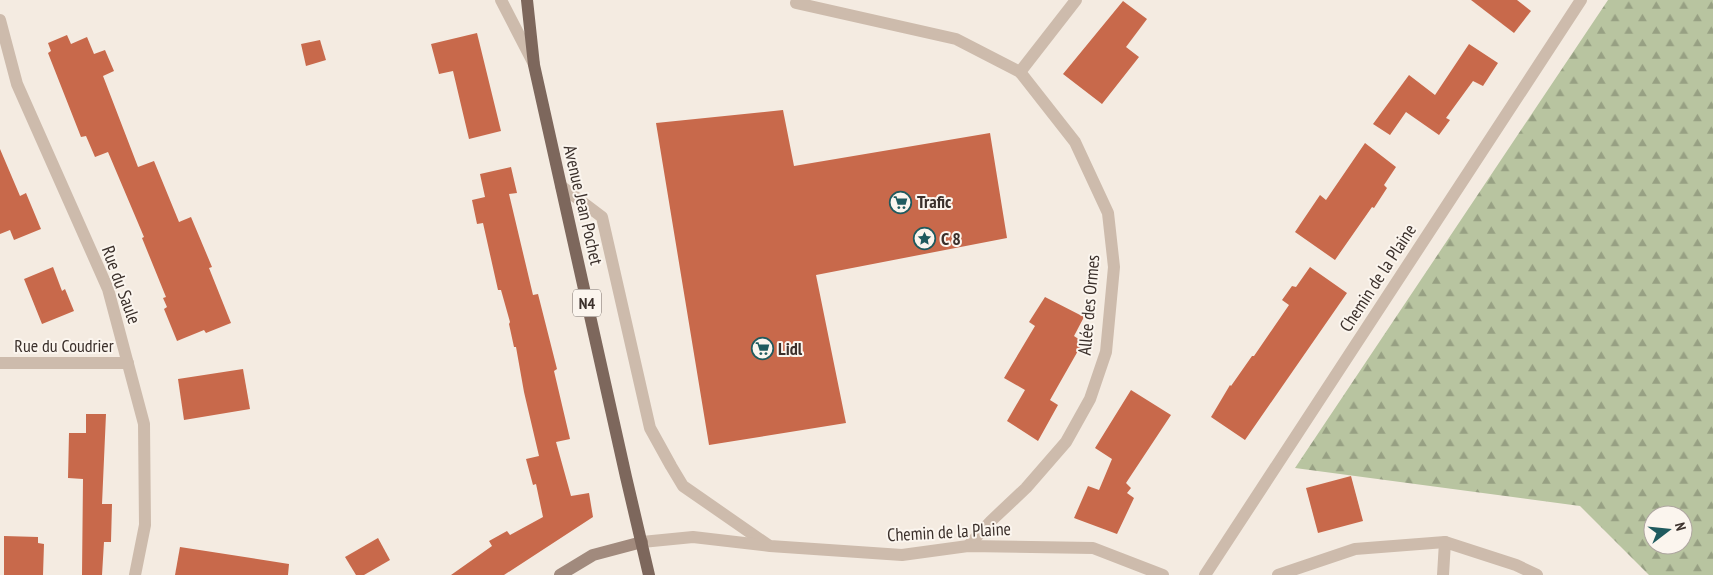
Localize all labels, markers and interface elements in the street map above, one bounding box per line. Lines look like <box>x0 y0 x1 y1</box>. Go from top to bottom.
street label: Avenue Jean Pochet <box>559 143 608 267</box>
supermarket icon: Trafic <box>889 190 913 214</box>
place label: Trafic <box>917 190 952 213</box>
street label: Chemin de la Plaine <box>1334 219 1421 336</box>
place icon: C 8 <box>913 227 937 251</box>
place label: C 8 <box>941 227 961 250</box>
street label: Rue du Saule <box>97 243 146 327</box>
street label: Allée des Ormes <box>1073 254 1104 356</box>
road number: N4 <box>573 290 601 316</box>
street label: Rue du Coudrier <box>14 334 114 357</box>
supermarket icon: Lidl <box>750 337 774 361</box>
place label: Lidl <box>778 337 803 360</box>
north arrow <box>1643 505 1693 555</box>
street label: Chemin de la Plaine <box>886 517 1011 546</box>
text: N <box>1671 520 1690 533</box>

